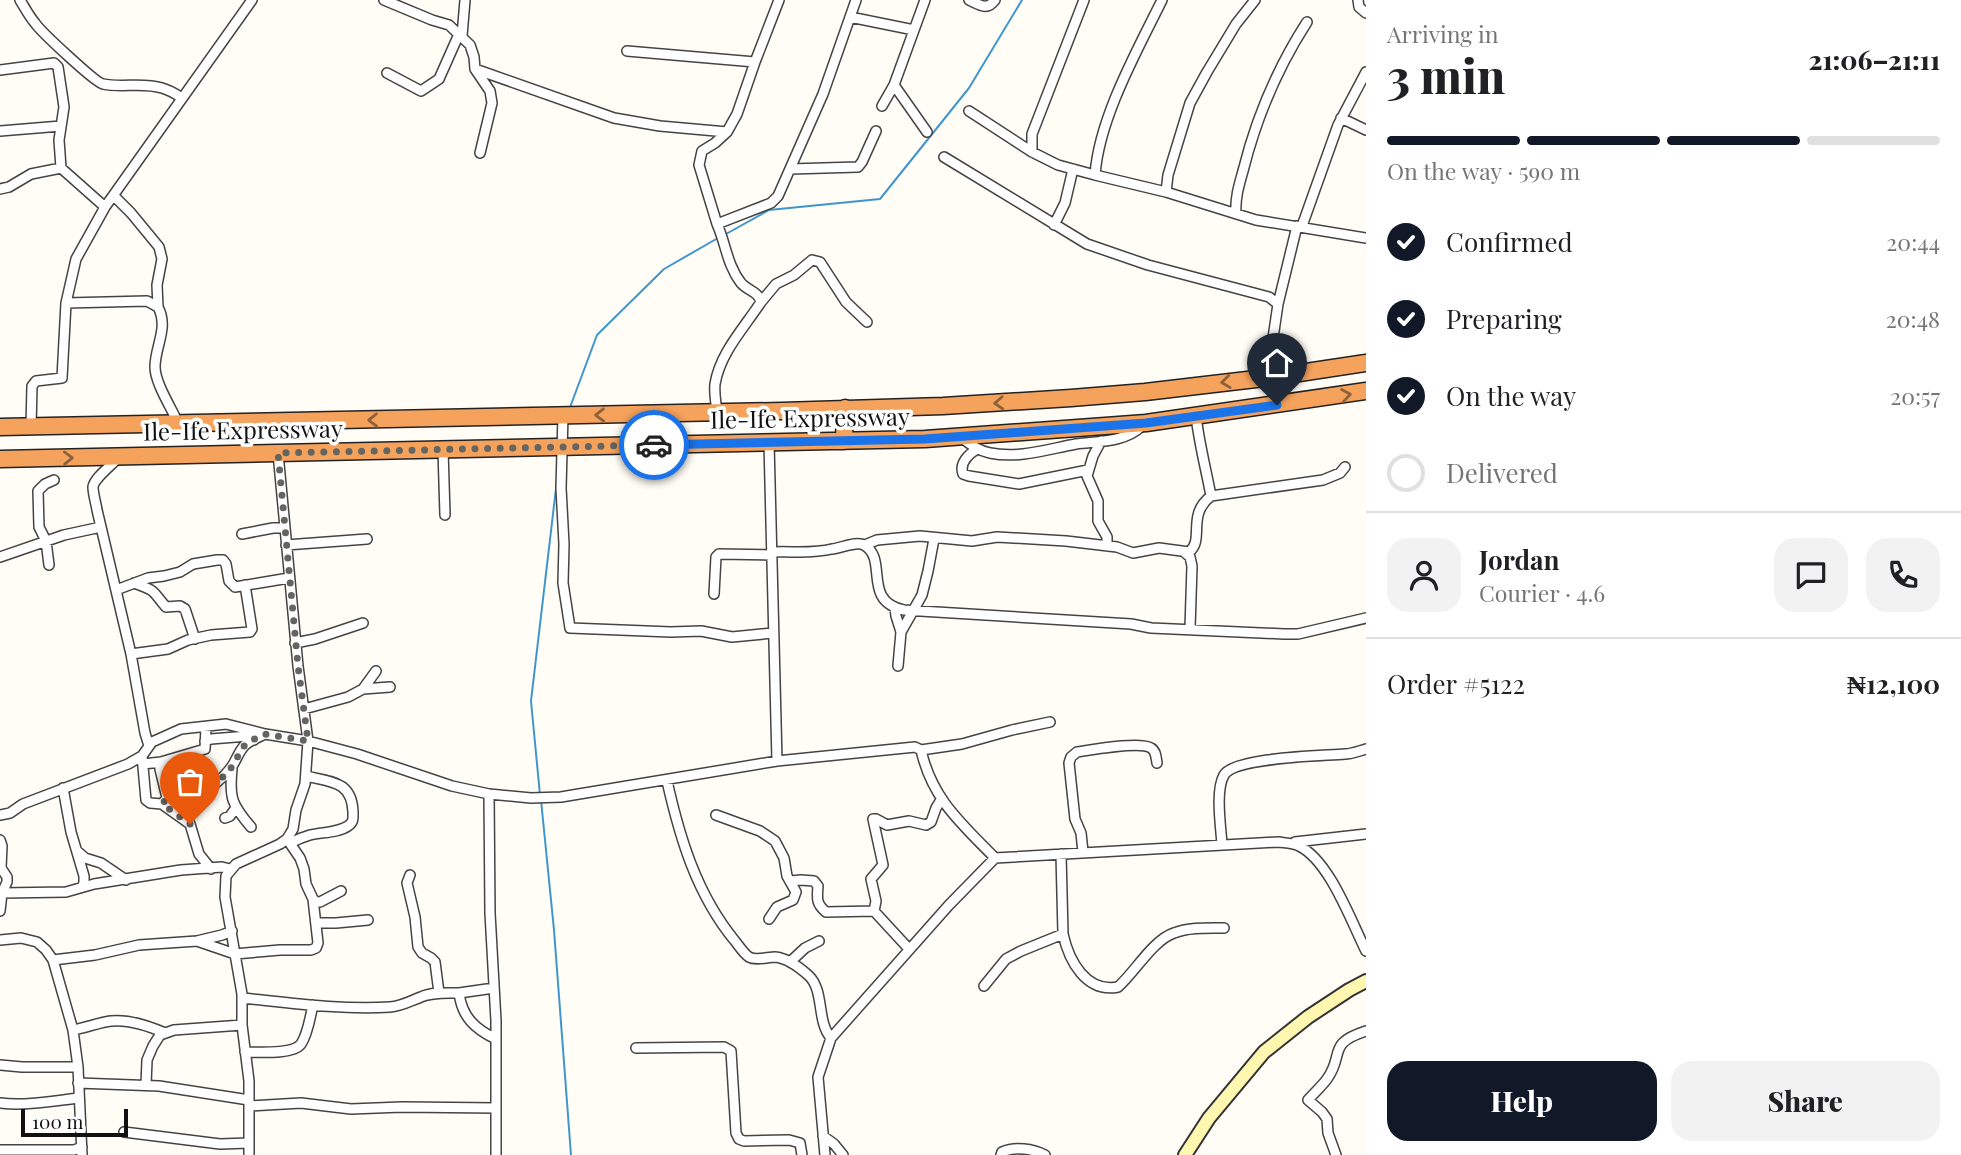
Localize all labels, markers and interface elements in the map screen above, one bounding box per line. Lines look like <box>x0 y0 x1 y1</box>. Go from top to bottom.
text: Arriving in <box>1387 18 1499 49</box>
text: 21:06–21:11 <box>1808 42 1940 77</box>
text: 3 min <box>1387 44 1505 106</box>
text: On the way · 590 m <box>1387 155 1580 186</box>
icon: check <box>1387 223 1425 261</box>
text: Confirmed <box>1446 224 1573 259</box>
text: 20:44 <box>1886 226 1940 257</box>
icon: check <box>1387 300 1425 338</box>
text: Preparing <box>1446 301 1562 336</box>
text: 20:48 <box>1886 303 1940 334</box>
pin <box>1247 333 1307 405</box>
icon: home <box>1258 344 1296 382</box>
one-way arrow <box>1220 375 1231 390</box>
icon: check <box>1387 377 1425 415</box>
text: On the way <box>1446 378 1576 413</box>
text: 20:57 <box>1890 380 1940 411</box>
one-way arrow <box>1340 388 1352 403</box>
one-way arrow <box>993 395 1004 410</box>
street label: Ile-Ife Expressway <box>710 399 910 435</box>
one-way arrow <box>595 407 606 422</box>
courier <box>619 410 689 480</box>
street label: Ile-Ife Expressway <box>143 411 343 447</box>
one-way arrow <box>367 412 378 427</box>
icon: car <box>635 426 673 464</box>
one-way arrow <box>63 450 74 466</box>
text: Delivered <box>1446 455 1558 490</box>
button: person <box>1387 538 1461 612</box>
button: chat <box>1774 538 1848 612</box>
button: phone <box>1866 538 1940 612</box>
text: Jordan <box>1479 542 1559 577</box>
text: Courier · 4.6 <box>1479 577 1605 608</box>
text: Order #5122 <box>1387 666 1525 701</box>
text: ₦12,100 <box>1847 666 1940 701</box>
pin <box>160 752 220 824</box>
icon: bag <box>171 763 209 801</box>
button: Help <box>1387 1061 1657 1141</box>
button: Share <box>1671 1061 1940 1141</box>
scale bar <box>21 1106 128 1138</box>
text: 100 m <box>32 1108 83 1134</box>

